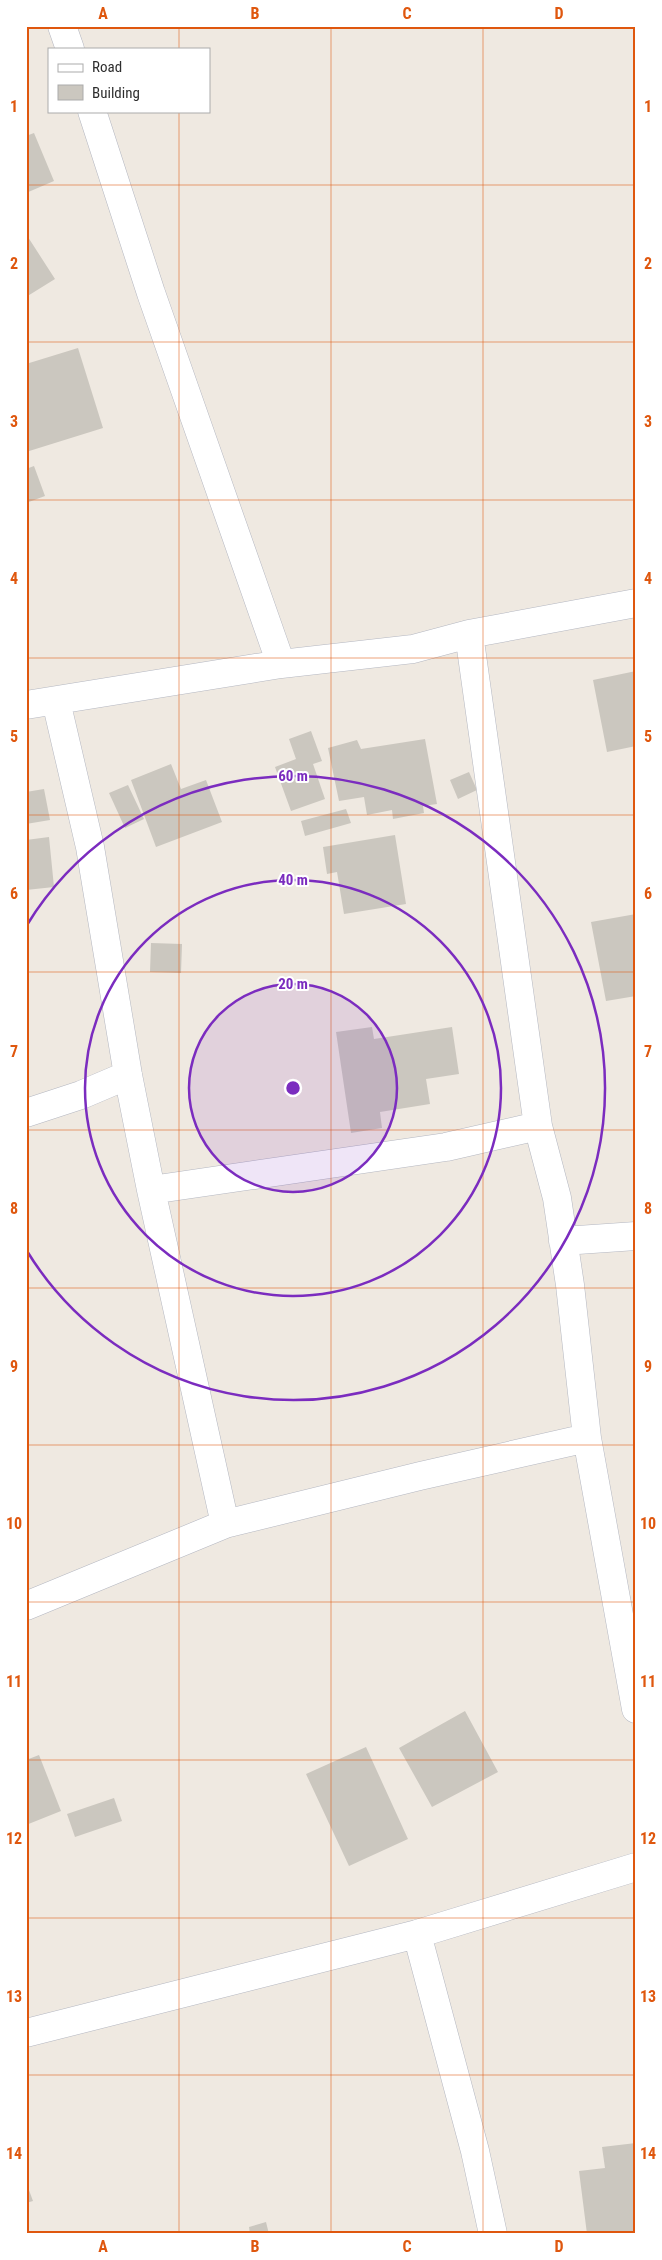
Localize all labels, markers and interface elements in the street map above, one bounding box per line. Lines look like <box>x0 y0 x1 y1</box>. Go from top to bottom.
text: A <box>98 4 108 23</box>
text: B <box>251 4 260 23</box>
text: C <box>402 4 412 23</box>
text: D <box>554 4 564 23</box>
legend <box>48 48 210 112</box>
text: Road <box>92 58 122 76</box>
text: Building <box>92 84 140 102</box>
text: 1 <box>10 97 18 116</box>
text: 1 <box>644 97 652 116</box>
text: 2 <box>10 254 18 273</box>
text: 2 <box>644 254 652 273</box>
text: 3 <box>10 412 18 431</box>
text: 3 <box>644 412 652 431</box>
text: 4 <box>10 569 18 588</box>
text: 4 <box>644 569 652 588</box>
text: 5 <box>10 727 18 746</box>
text: 5 <box>644 727 652 746</box>
text: 60 m <box>278 767 308 785</box>
text: 40 m <box>278 871 308 889</box>
text: 6 <box>10 884 18 903</box>
text: 6 <box>644 884 652 903</box>
text: 20 m <box>278 975 308 993</box>
text: 7 <box>10 1042 18 1061</box>
text: 7 <box>644 1042 652 1061</box>
centre of rings <box>284 1079 302 1097</box>
text: 8 <box>10 1199 18 1218</box>
text: 8 <box>644 1199 652 1218</box>
text: 9 <box>10 1357 18 1376</box>
text: 9 <box>644 1357 652 1376</box>
text: 10 <box>6 1514 22 1533</box>
text: 10 <box>640 1514 656 1533</box>
text: 11 <box>6 1672 22 1691</box>
text: 11 <box>640 1672 656 1691</box>
text: 12 <box>6 1829 22 1848</box>
text: 12 <box>640 1829 656 1848</box>
text: 13 <box>6 1987 22 2006</box>
text: 13 <box>640 1987 656 2006</box>
text: 14 <box>6 2144 22 2163</box>
text: 14 <box>640 2144 656 2163</box>
text: A <box>98 2237 108 2256</box>
text: B <box>251 2237 260 2256</box>
text: C <box>402 2237 412 2256</box>
text: D <box>554 2237 564 2256</box>

